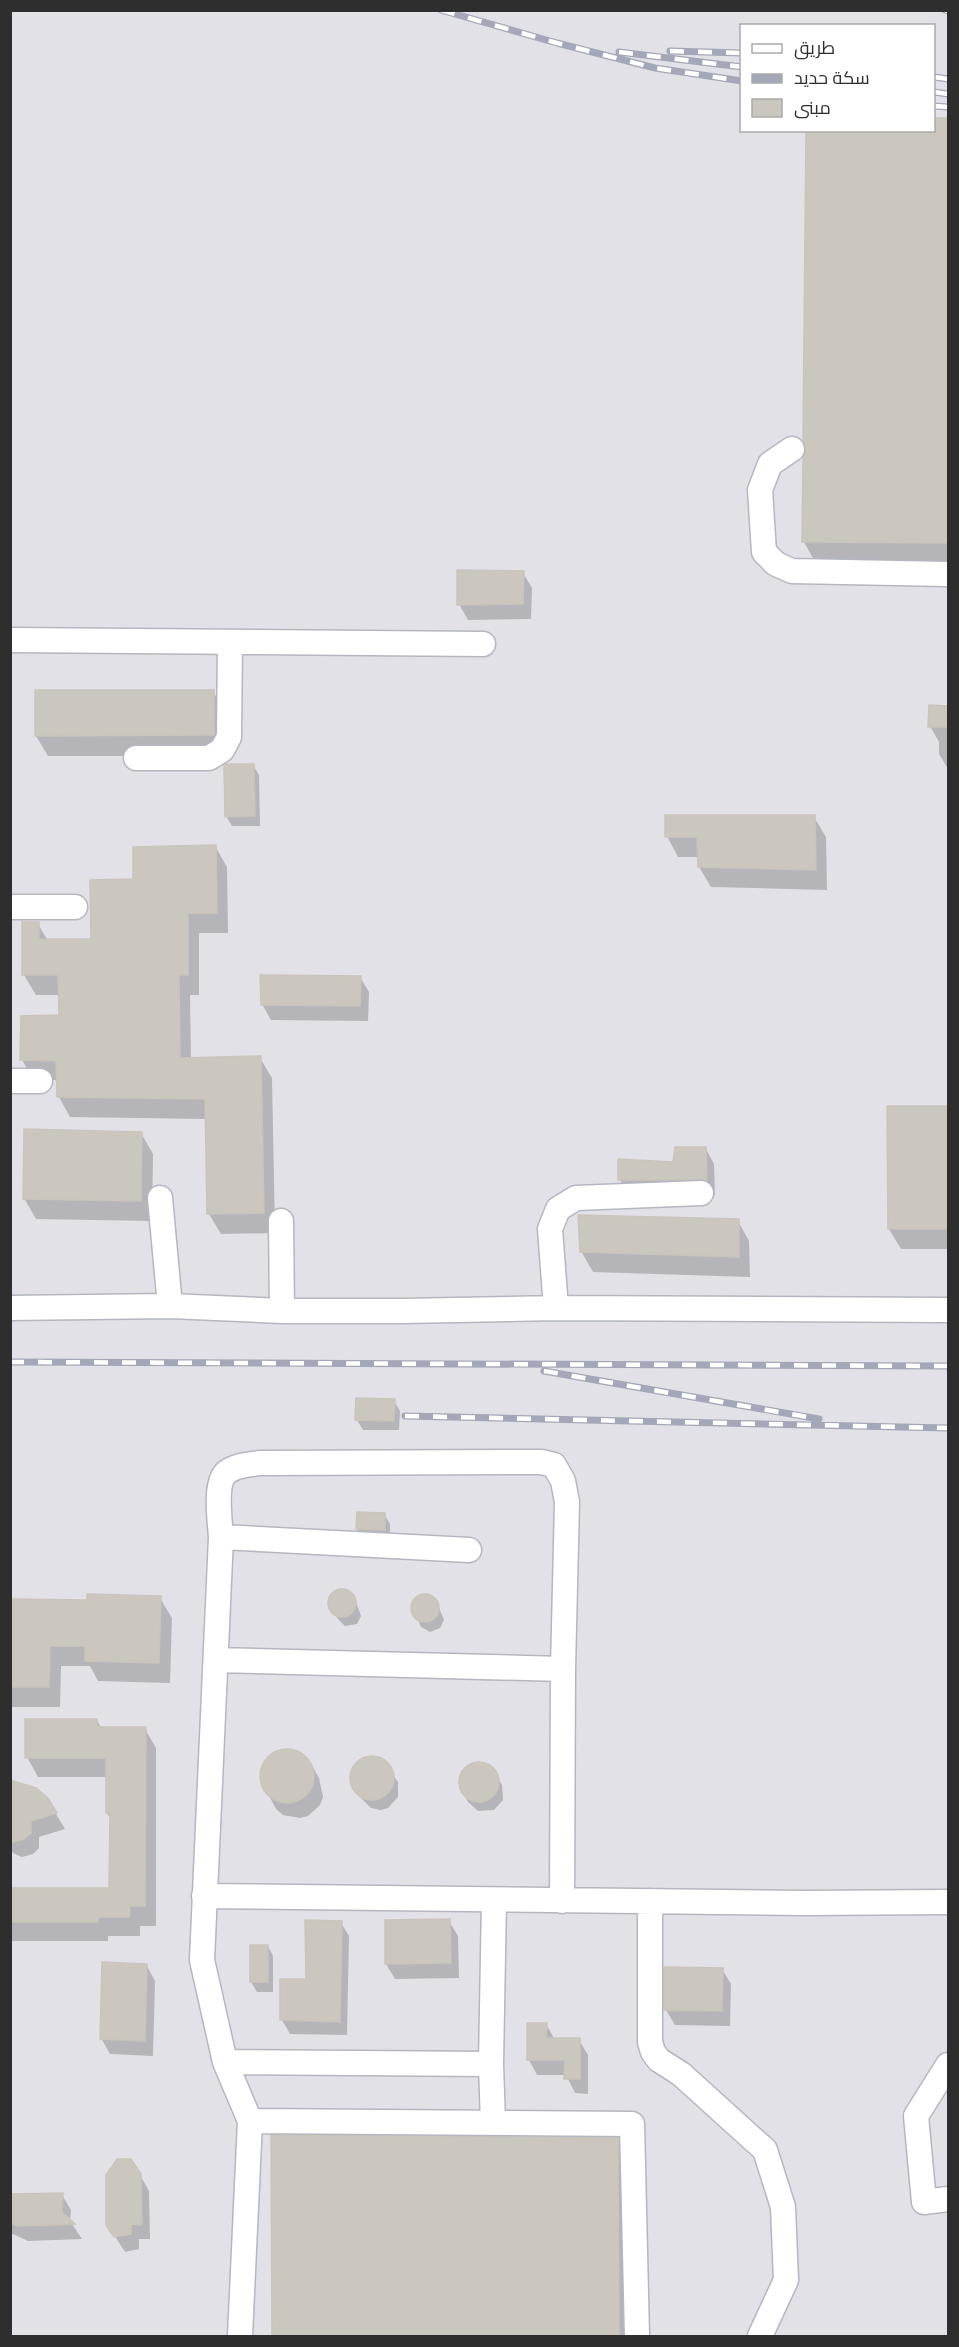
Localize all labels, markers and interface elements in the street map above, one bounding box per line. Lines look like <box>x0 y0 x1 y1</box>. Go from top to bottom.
legend <box>740 24 935 132</box>
text: طريق <box>794 37 835 60</box>
text: سكة حديد <box>794 67 870 88</box>
text: مبنى <box>794 97 831 119</box>

